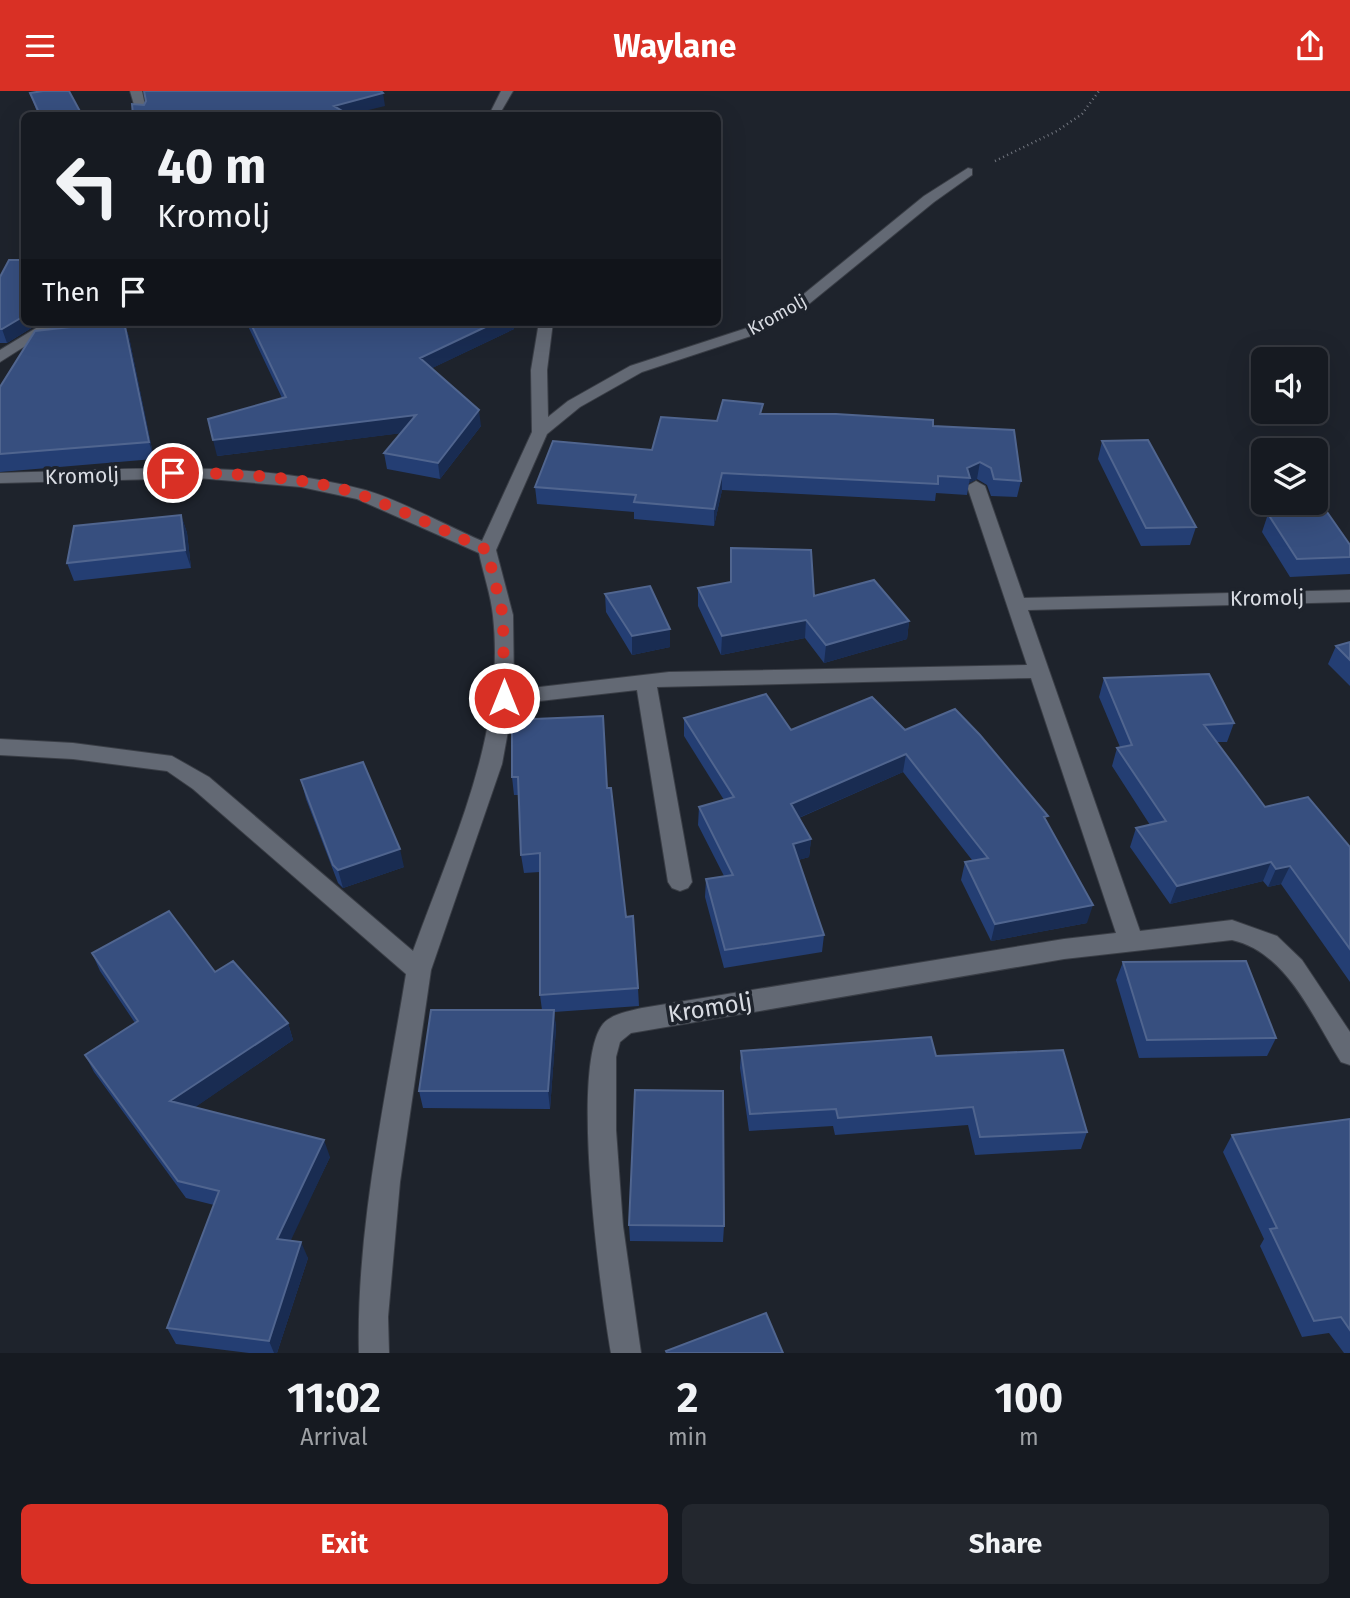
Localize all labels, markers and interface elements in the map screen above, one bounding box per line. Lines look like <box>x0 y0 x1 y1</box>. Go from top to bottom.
icon: menu <box>21 27 59 65</box>
text: Waylane <box>614 27 736 65</box>
icon: share <box>1291 27 1329 65</box>
text: 40 m <box>157 137 266 196</box>
icon: left <box>42 140 133 231</box>
text: Kromolj <box>157 197 270 235</box>
icon: arrive <box>114 273 152 311</box>
text: Then <box>42 277 100 308</box>
street label: Kromolj <box>744 290 810 340</box>
map controls <box>1251 347 1328 515</box>
button: sound <box>1251 347 1328 424</box>
button: layers <box>1251 438 1328 515</box>
pin <box>143 443 203 503</box>
icon: arrive <box>154 454 192 492</box>
street label: Kromolj <box>44 462 120 490</box>
street label: Kromolj <box>1230 584 1304 612</box>
position arrow <box>467 661 541 735</box>
street label: Kromolj <box>666 988 754 1028</box>
text: 11:02 <box>287 1373 381 1423</box>
text: 2 <box>677 1373 699 1423</box>
text: 100 <box>994 1373 1063 1423</box>
text: Arrival <box>300 1423 368 1451</box>
text: min <box>668 1423 708 1451</box>
text: m <box>1019 1423 1039 1451</box>
button: Exit <box>21 1504 668 1584</box>
button: Share <box>682 1504 1329 1584</box>

